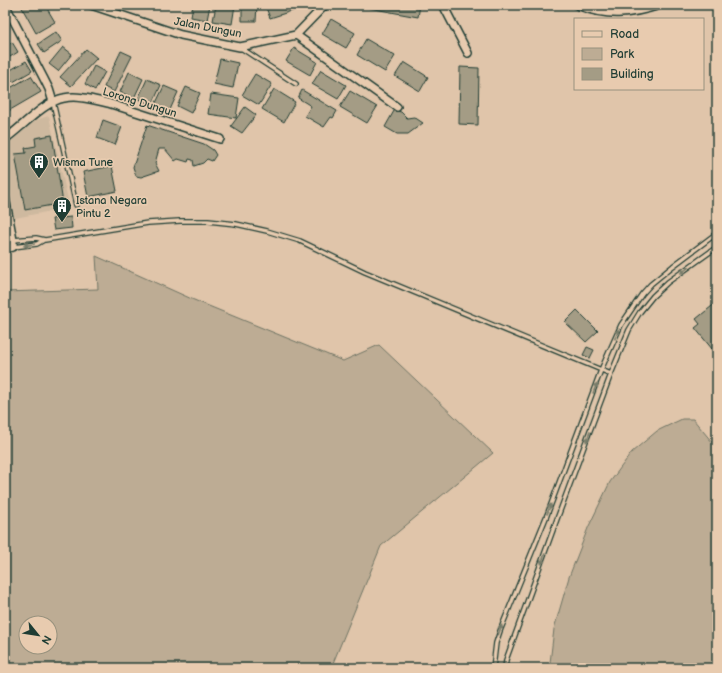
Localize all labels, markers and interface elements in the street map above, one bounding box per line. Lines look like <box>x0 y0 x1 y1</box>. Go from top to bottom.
street label: Jalan Dungun <box>173 15 243 40</box>
legend <box>574 18 704 90</box>
text: Road <box>610 27 639 42</box>
text: Park <box>610 47 634 62</box>
text: Building <box>610 67 654 82</box>
street label: Lorong Dungun <box>101 85 178 120</box>
building icon: Wisma Tune <box>28 151 50 179</box>
place label: Wisma Tune <box>53 156 114 169</box>
place label: Istana Negara Pintu 2 <box>76 194 147 220</box>
building icon: Istana Negara Pintu 2 <box>51 195 73 223</box>
one-way arrow <box>23 242 35 248</box>
one-way arrow <box>680 266 691 274</box>
one-way arrow <box>614 328 620 339</box>
one-way arrow <box>592 381 598 393</box>
one-way arrow <box>584 432 590 444</box>
one-way arrow <box>546 503 552 515</box>
one-way arrow <box>539 553 545 565</box>
north arrow <box>18 615 58 655</box>
one-way arrow <box>498 624 504 636</box>
text: N <box>39 633 54 647</box>

